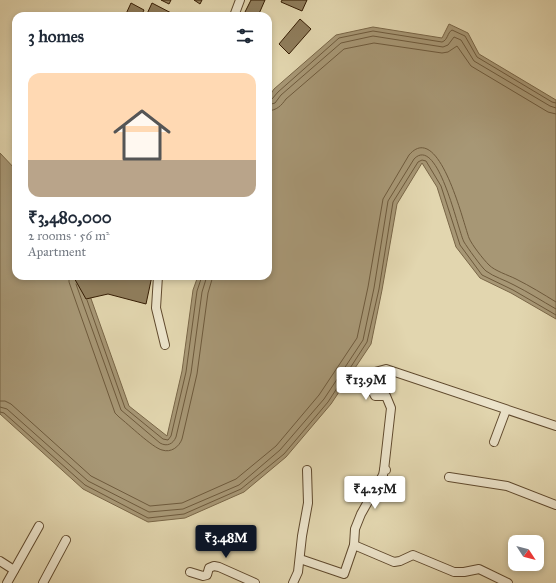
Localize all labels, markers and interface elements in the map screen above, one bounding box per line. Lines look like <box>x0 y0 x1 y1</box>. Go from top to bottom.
icon: filters <box>234 25 256 47</box>
text: 3 homes <box>28 26 84 47</box>
icon: home <box>106 99 178 171</box>
text: ₹3,480,000 <box>28 207 112 228</box>
text: 2 rooms · 56 m² <box>28 228 110 244</box>
text: Apartment <box>28 244 86 260</box>
pin: ₹13.9M <box>333 367 399 401</box>
text: ₹13.9M <box>346 372 386 388</box>
pin: ₹4.25M <box>342 476 408 510</box>
text: ₹4.25M <box>353 481 397 497</box>
pin: ₹3.48M <box>193 525 259 559</box>
text: ₹3.48M <box>204 530 248 546</box>
north arrow <box>508 535 544 571</box>
map controls <box>508 535 544 571</box>

